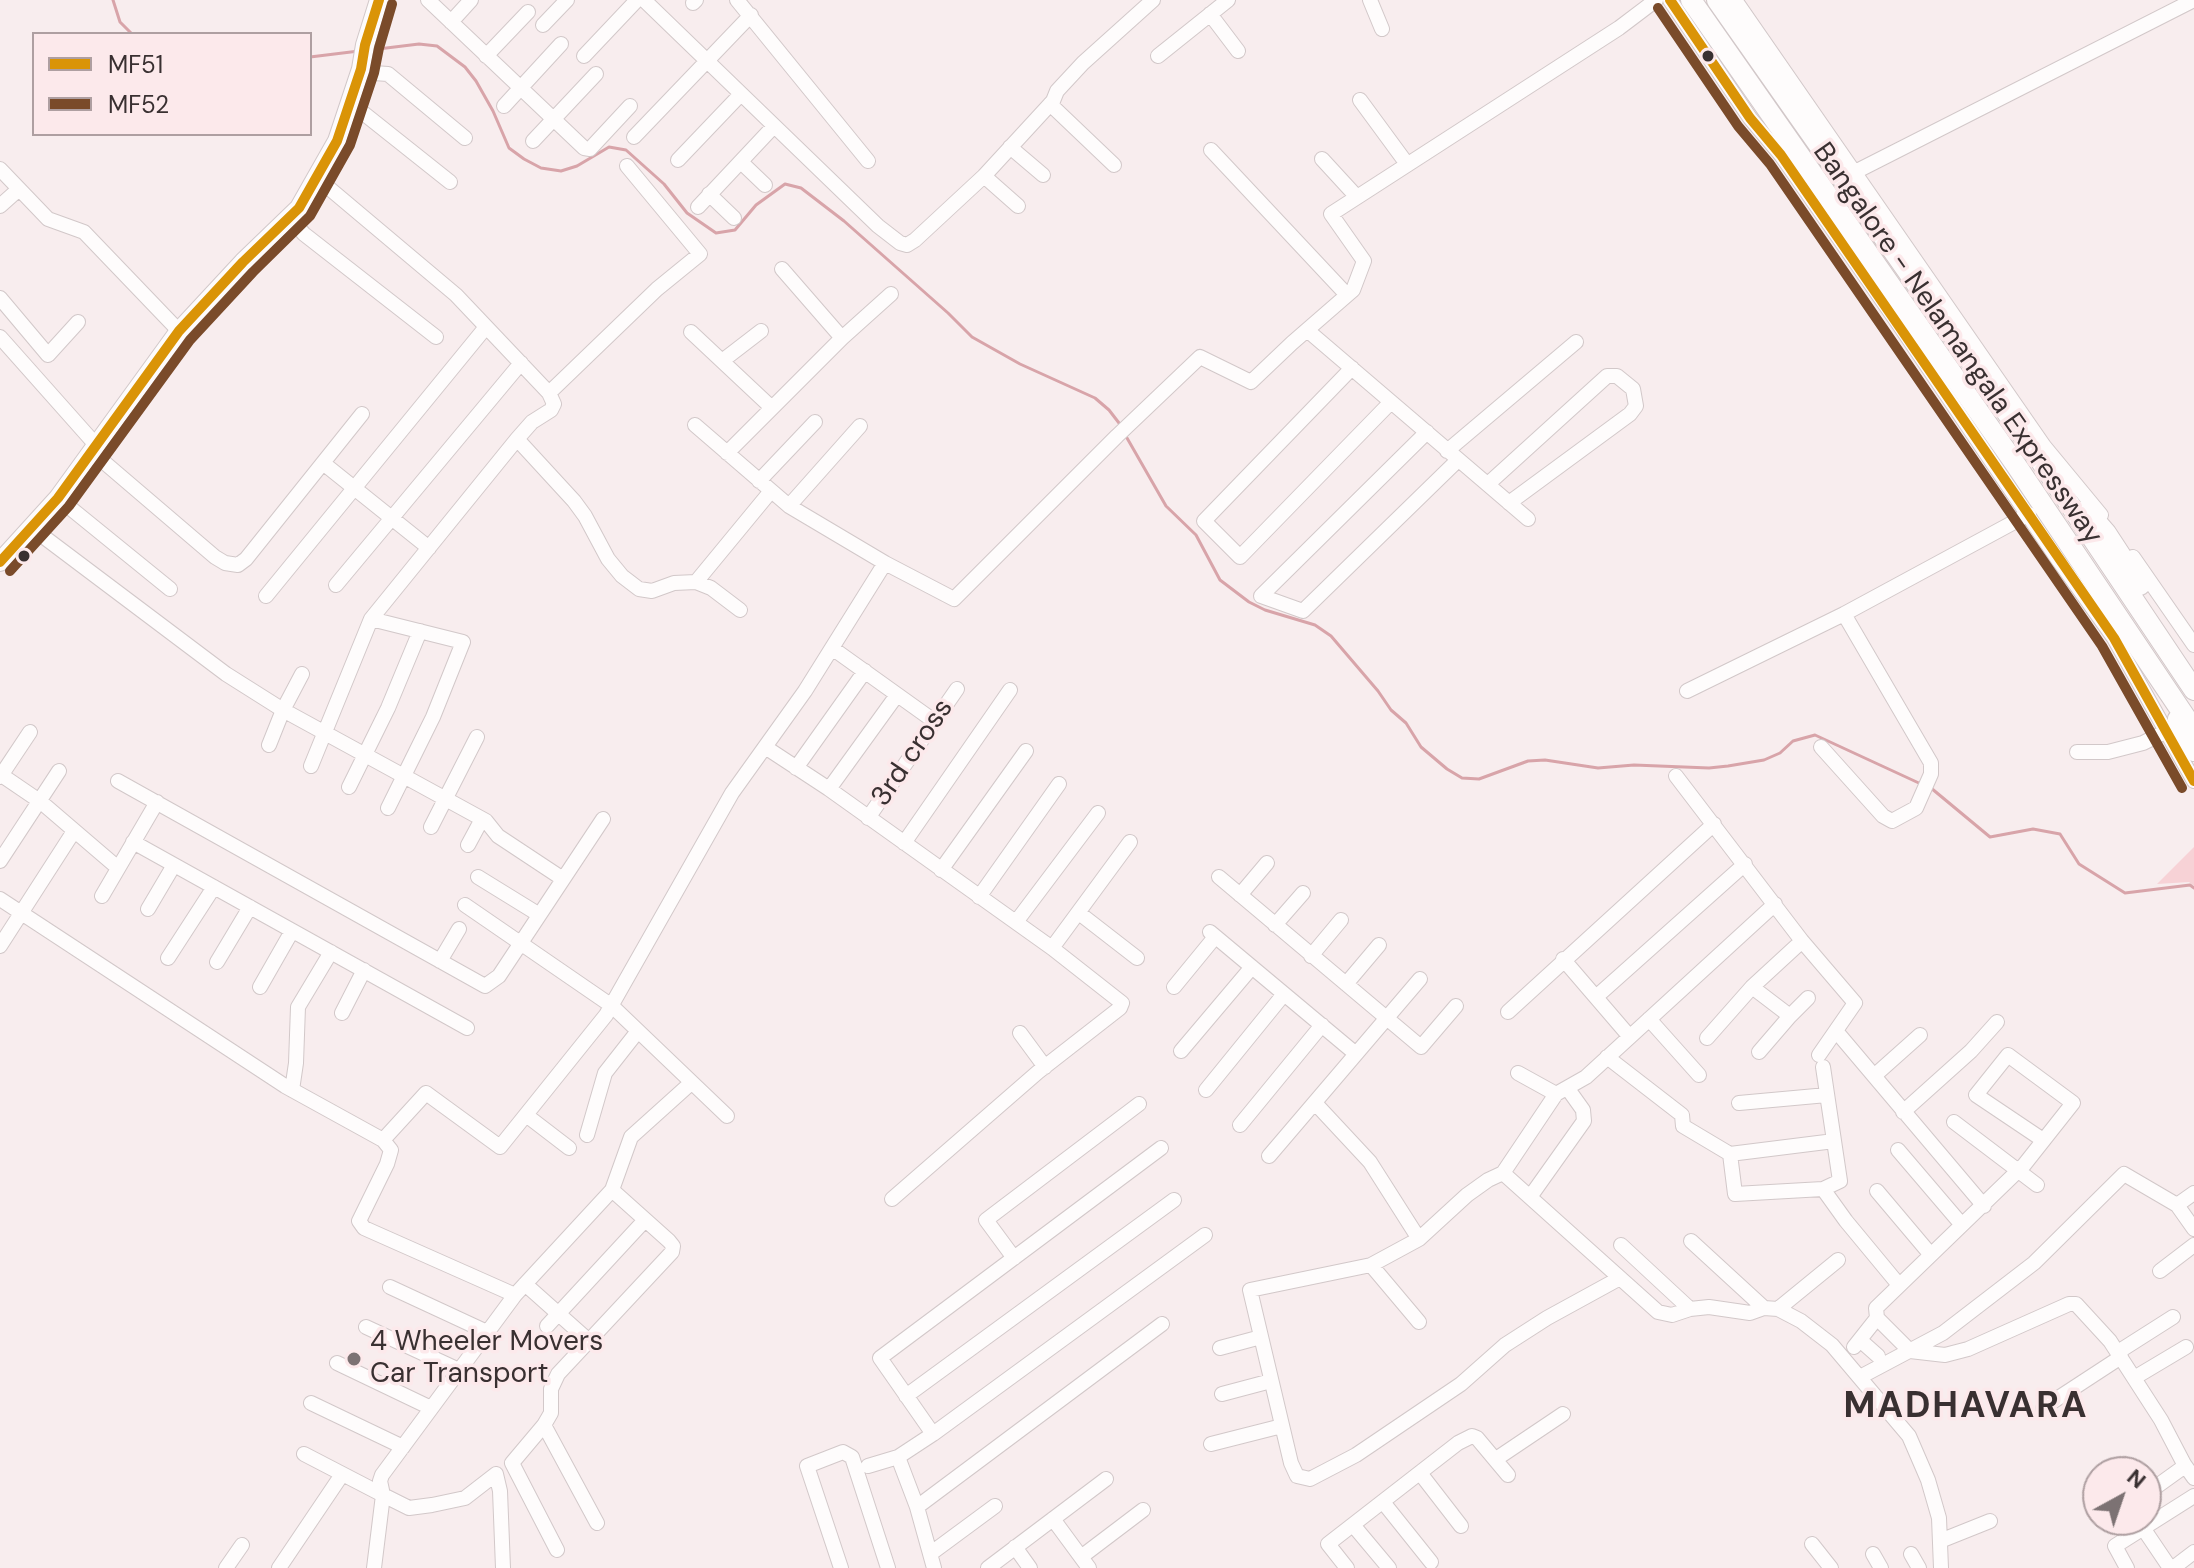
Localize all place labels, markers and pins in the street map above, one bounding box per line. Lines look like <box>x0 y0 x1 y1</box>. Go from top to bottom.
unlabelled marker <box>1700 48 1716 64</box>
unlabelled marker <box>16 548 32 564</box>
place label: 4 Wheeler Movers Car Transport <box>370 1326 603 1392</box>
marker: 4 Wheeler Movers Car Transport <box>345 1350 363 1368</box>

